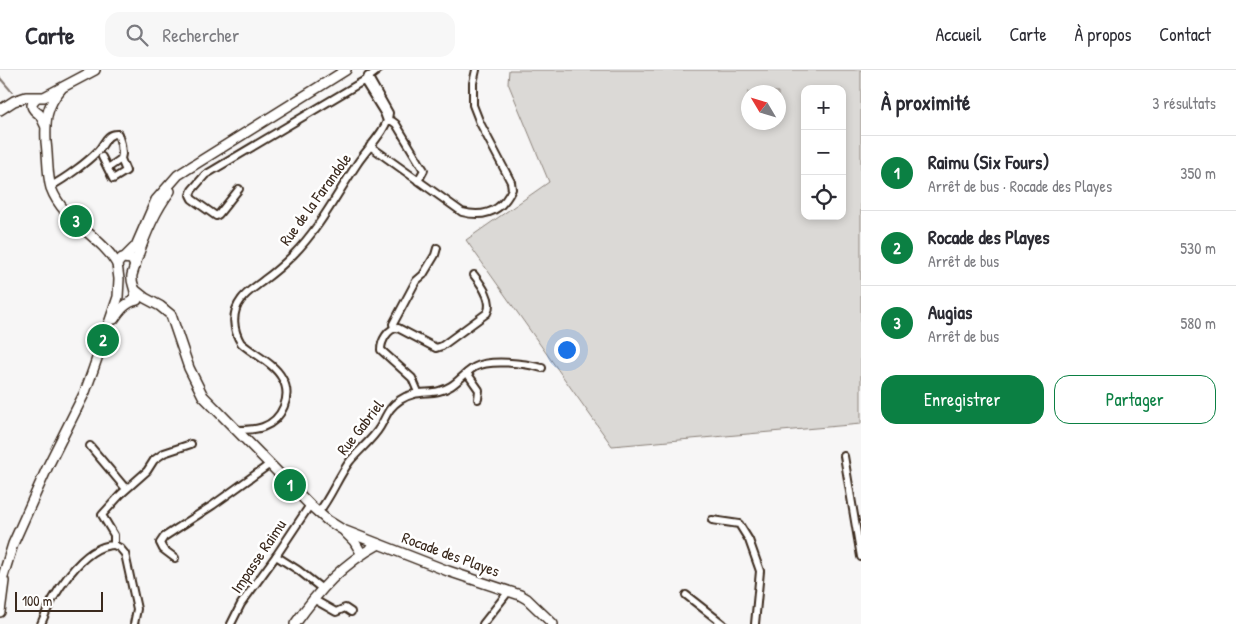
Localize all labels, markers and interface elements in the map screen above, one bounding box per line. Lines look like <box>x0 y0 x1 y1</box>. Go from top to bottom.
search box <box>105 12 455 57</box>
text: Carte <box>25 19 75 51</box>
icon: search <box>123 21 151 49</box>
text: Rechercher <box>163 22 239 48</box>
text: Accueil <box>935 22 981 47</box>
text: Carte <box>1009 22 1047 47</box>
text: À propos <box>1075 22 1131 47</box>
text: Contact <box>1159 22 1211 47</box>
north arrow <box>741 85 786 130</box>
map controls <box>801 85 846 220</box>
button: + <box>801 85 846 130</box>
text: À proximité <box>881 88 970 117</box>
text: 3 résultats <box>1152 92 1216 114</box>
button: − <box>801 130 846 175</box>
street label: Rue de la Farandole <box>274 148 356 250</box>
text: Raimu (Six Fours) <box>928 149 1049 175</box>
text: 1 <box>894 162 900 184</box>
text: 350 m <box>1180 162 1216 184</box>
button: locate <box>801 175 846 220</box>
text: Arrêt de bus · Rocade des Playes <box>928 175 1112 197</box>
pin: 3 <box>60 202 92 240</box>
text: Rocade des Playes <box>928 224 1050 250</box>
text: 2 <box>893 237 901 259</box>
text: 530 m <box>1180 237 1216 259</box>
text: Arrêt de bus <box>928 250 999 272</box>
text: Augias <box>928 299 972 325</box>
text: 3 <box>893 312 901 334</box>
text: 580 m <box>1181 312 1216 334</box>
pin: 2 <box>87 321 119 359</box>
text: Arrêt de bus <box>928 325 999 347</box>
your location <box>554 337 580 363</box>
button: Enregistrer <box>881 375 1044 424</box>
button: Partager <box>1054 375 1216 424</box>
street label: Rue Gabriel <box>331 394 389 459</box>
pin: 1 <box>274 466 306 504</box>
street label: Impasse Raimu <box>225 514 291 597</box>
street label: Rocade des Playes <box>399 526 503 582</box>
scale bar <box>15 589 102 612</box>
text: 100 m <box>22 591 52 610</box>

